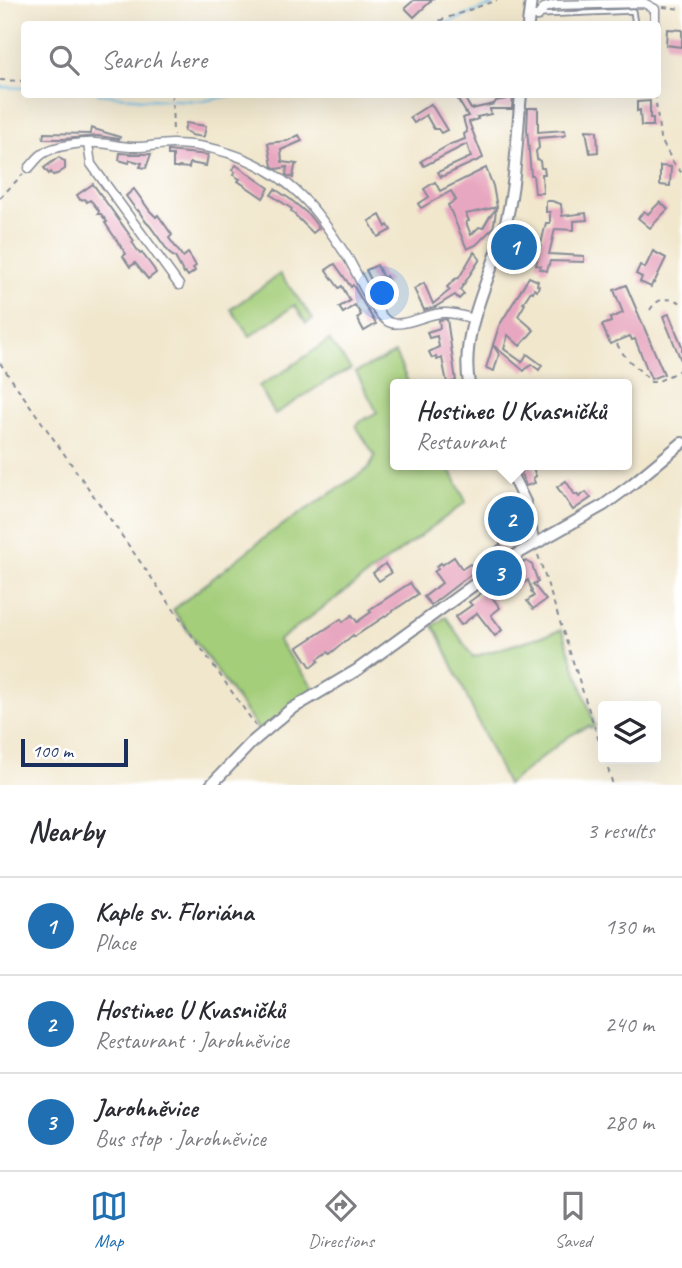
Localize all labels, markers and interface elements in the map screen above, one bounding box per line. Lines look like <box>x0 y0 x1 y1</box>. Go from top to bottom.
search box <box>21 21 661 98</box>
icon: search <box>45 41 83 79</box>
text: Search here <box>101 43 207 76</box>
pin: 1 <box>491 221 537 273</box>
your location <box>365 276 399 310</box>
popup <box>390 379 632 470</box>
text: Hostinec U Kvasničků <box>416 394 606 427</box>
text: Restaurant <box>416 427 505 456</box>
pin: 2 <box>488 493 534 545</box>
pin: 3 <box>476 547 522 599</box>
map controls <box>598 701 661 764</box>
button: layers <box>598 701 661 764</box>
scale bar <box>21 736 128 768</box>
text: 100 m <box>32 739 73 763</box>
text: Nearby <box>28 812 104 850</box>
text: 3 results <box>587 816 654 845</box>
text: Kaple sv. Floriána <box>95 895 253 928</box>
text: 1 <box>46 912 56 941</box>
text: 130 m <box>605 912 654 941</box>
text: Place <box>95 928 135 957</box>
text: Hostinec U Kvasničků <box>95 993 285 1026</box>
text: 2 <box>46 1010 56 1039</box>
text: 240 m <box>605 1010 654 1039</box>
text: Restaurant · Jarohněvice <box>95 1026 289 1055</box>
text: Jarohněvice <box>95 1091 198 1124</box>
text: 3 <box>46 1108 56 1137</box>
text: 280 m <box>605 1108 654 1137</box>
text: Bus stop · Jarohněvice <box>95 1124 266 1153</box>
tab: Map <box>90 1187 128 1253</box>
tab: Directions <box>308 1187 374 1253</box>
tab: Saved <box>554 1187 592 1253</box>

